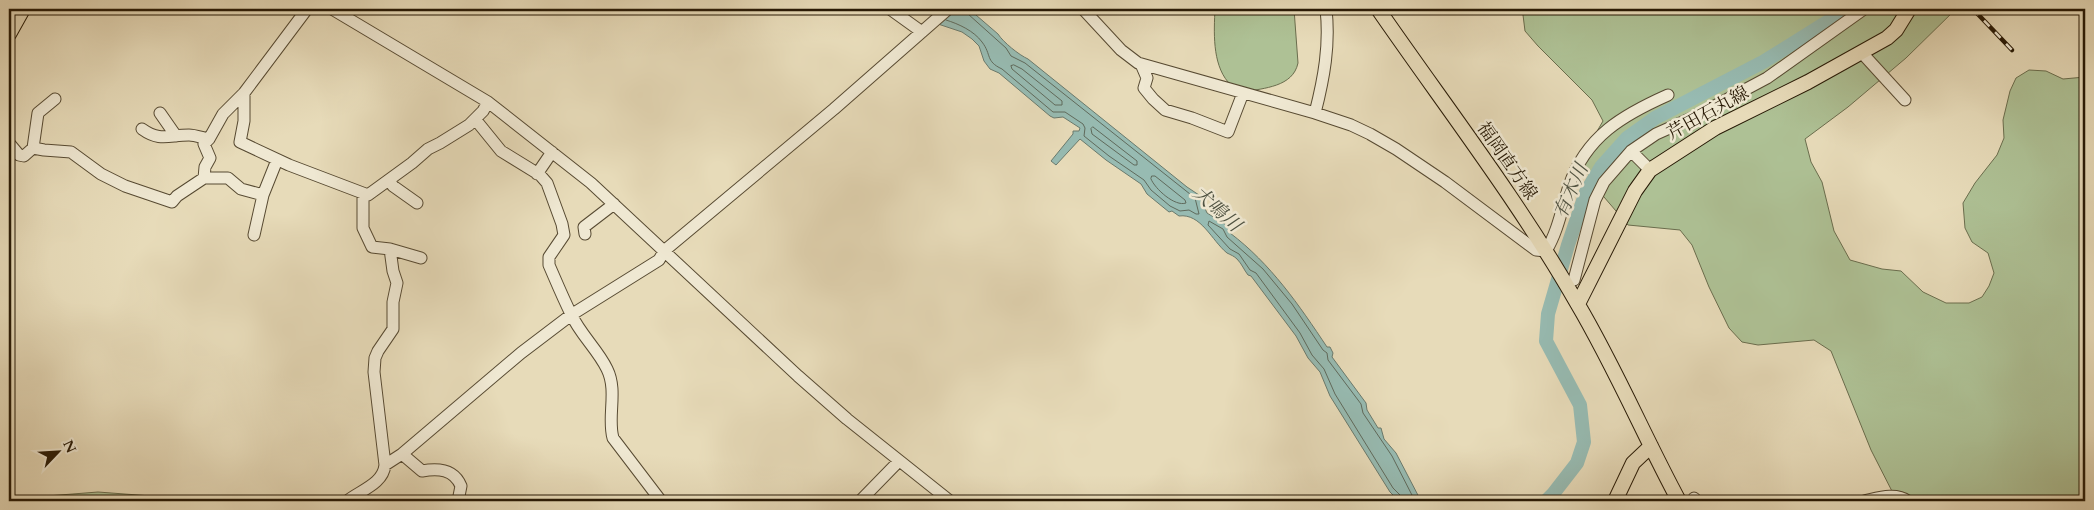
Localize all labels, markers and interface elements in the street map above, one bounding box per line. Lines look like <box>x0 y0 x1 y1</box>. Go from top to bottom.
street label: 芹田石丸線 <box>1663 80 1753 146</box>
street label: 福岡直方線 <box>1471 117 1543 205</box>
water label: 有木川 <box>1548 158 1595 222</box>
water label: 犬鳴川 <box>1187 180 1248 239</box>
north arrow <box>32 428 82 478</box>
text: N <box>58 437 81 456</box>

